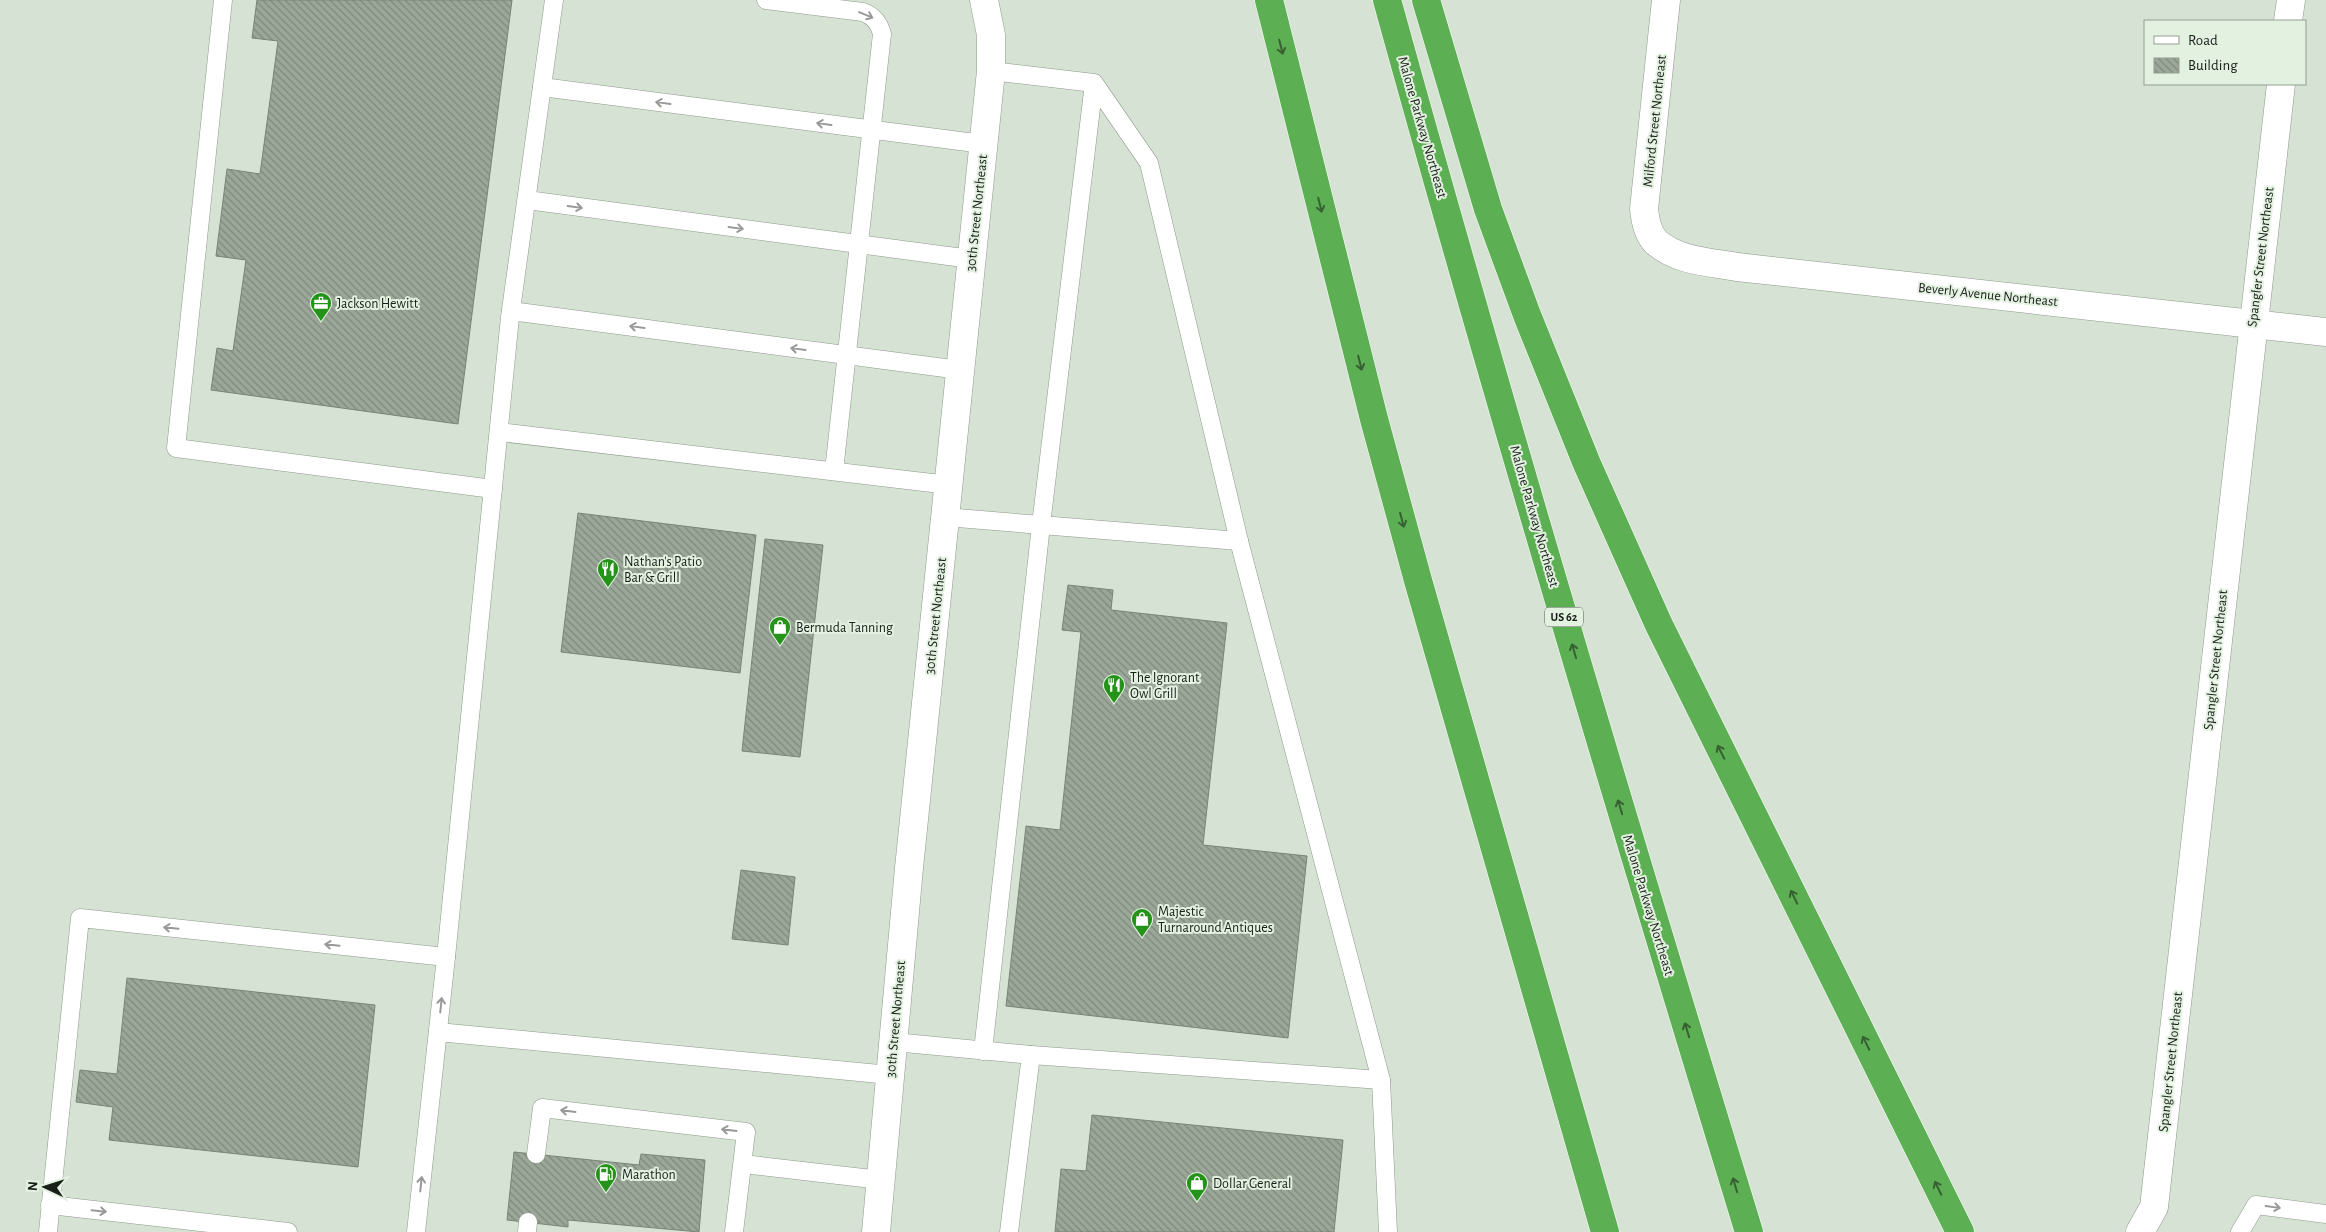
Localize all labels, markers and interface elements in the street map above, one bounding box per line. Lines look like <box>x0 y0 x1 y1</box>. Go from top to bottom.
one-way arrow <box>858 10 873 20</box>
legend <box>2144 20 2306 85</box>
text: Road <box>2188 33 2218 48</box>
one-way arrow <box>1277 39 1286 55</box>
street label: Milford Street Northeast <box>1641 54 1669 188</box>
street label: Malone Parkway Northeast <box>1395 55 1449 200</box>
text: Building <box>2188 58 2238 73</box>
one-way arrow <box>655 98 671 108</box>
one-way arrow <box>816 119 832 129</box>
street label: 30th Street Northeast <box>964 154 990 272</box>
street label: Spangler Street Northeast <box>2245 186 2277 328</box>
one-way arrow <box>1316 196 1325 212</box>
one-way arrow <box>567 202 583 212</box>
one-way arrow <box>728 223 744 233</box>
street label: Beverly Avenue Northeast <box>1917 281 2059 309</box>
office icon: Jackson Hewitt <box>309 291 333 322</box>
place label: Jackson Hewitt <box>337 297 419 311</box>
one-way arrow <box>630 322 646 332</box>
one-way arrow <box>791 343 807 353</box>
one-way arrow <box>1356 354 1365 370</box>
street label: Malone Parkway Northeast <box>1507 444 1561 589</box>
one-way arrow <box>1397 511 1407 527</box>
place label: Nathan's Patio Bar & Grill <box>624 555 702 585</box>
restaurant icon: Nathan's Patio Bar & Grill <box>596 557 620 588</box>
street label: 30th Street Northeast <box>923 557 949 675</box>
street label: Spangler Street Northeast <box>2202 589 2230 731</box>
road number: US 62 <box>1545 608 1583 626</box>
shop icon: Bermuda Tanning <box>768 615 792 646</box>
place label: Bermuda Tanning <box>796 621 893 635</box>
one-way arrow <box>1569 644 1579 660</box>
place label: The Ignorant Owl Grill <box>1130 671 1200 701</box>
restaurant icon: The Ignorant Owl Grill <box>1102 673 1126 704</box>
one-way arrow <box>1716 745 1725 760</box>
one-way arrow <box>1614 800 1624 816</box>
street label: Malone Parkway Northeast <box>1620 833 1676 978</box>
one-way arrow <box>1789 890 1798 905</box>
place label: Majestic Turnaround Antiques <box>1158 905 1273 935</box>
shop icon: Majestic Turnaround Antiques <box>1130 907 1154 938</box>
one-way arrow <box>163 923 179 933</box>
one-way arrow <box>325 940 341 950</box>
street label: 30th Street Northeast <box>884 960 908 1078</box>
street label: Spangler Street Northeast <box>2157 991 2185 1133</box>
one-way arrow <box>436 997 446 1013</box>
one-way arrow <box>1682 1022 1692 1038</box>
one-way arrow <box>1861 1036 1870 1051</box>
one-way arrow <box>560 1106 576 1116</box>
one-way arrow <box>722 1125 738 1135</box>
north arrow <box>20 1162 70 1212</box>
fuel station icon: Marathon <box>594 1162 618 1193</box>
place label: Marathon <box>622 1168 676 1182</box>
shop icon: Dollar General <box>1185 1171 1209 1202</box>
one-way arrow <box>416 1176 426 1192</box>
place label: Dollar General <box>1213 1177 1292 1191</box>
one-way arrow <box>1729 1178 1739 1194</box>
text: N <box>26 1181 40 1192</box>
one-way arrow <box>1933 1181 1942 1196</box>
one-way arrow <box>2265 1202 2281 1212</box>
one-way arrow <box>90 1206 106 1216</box>

